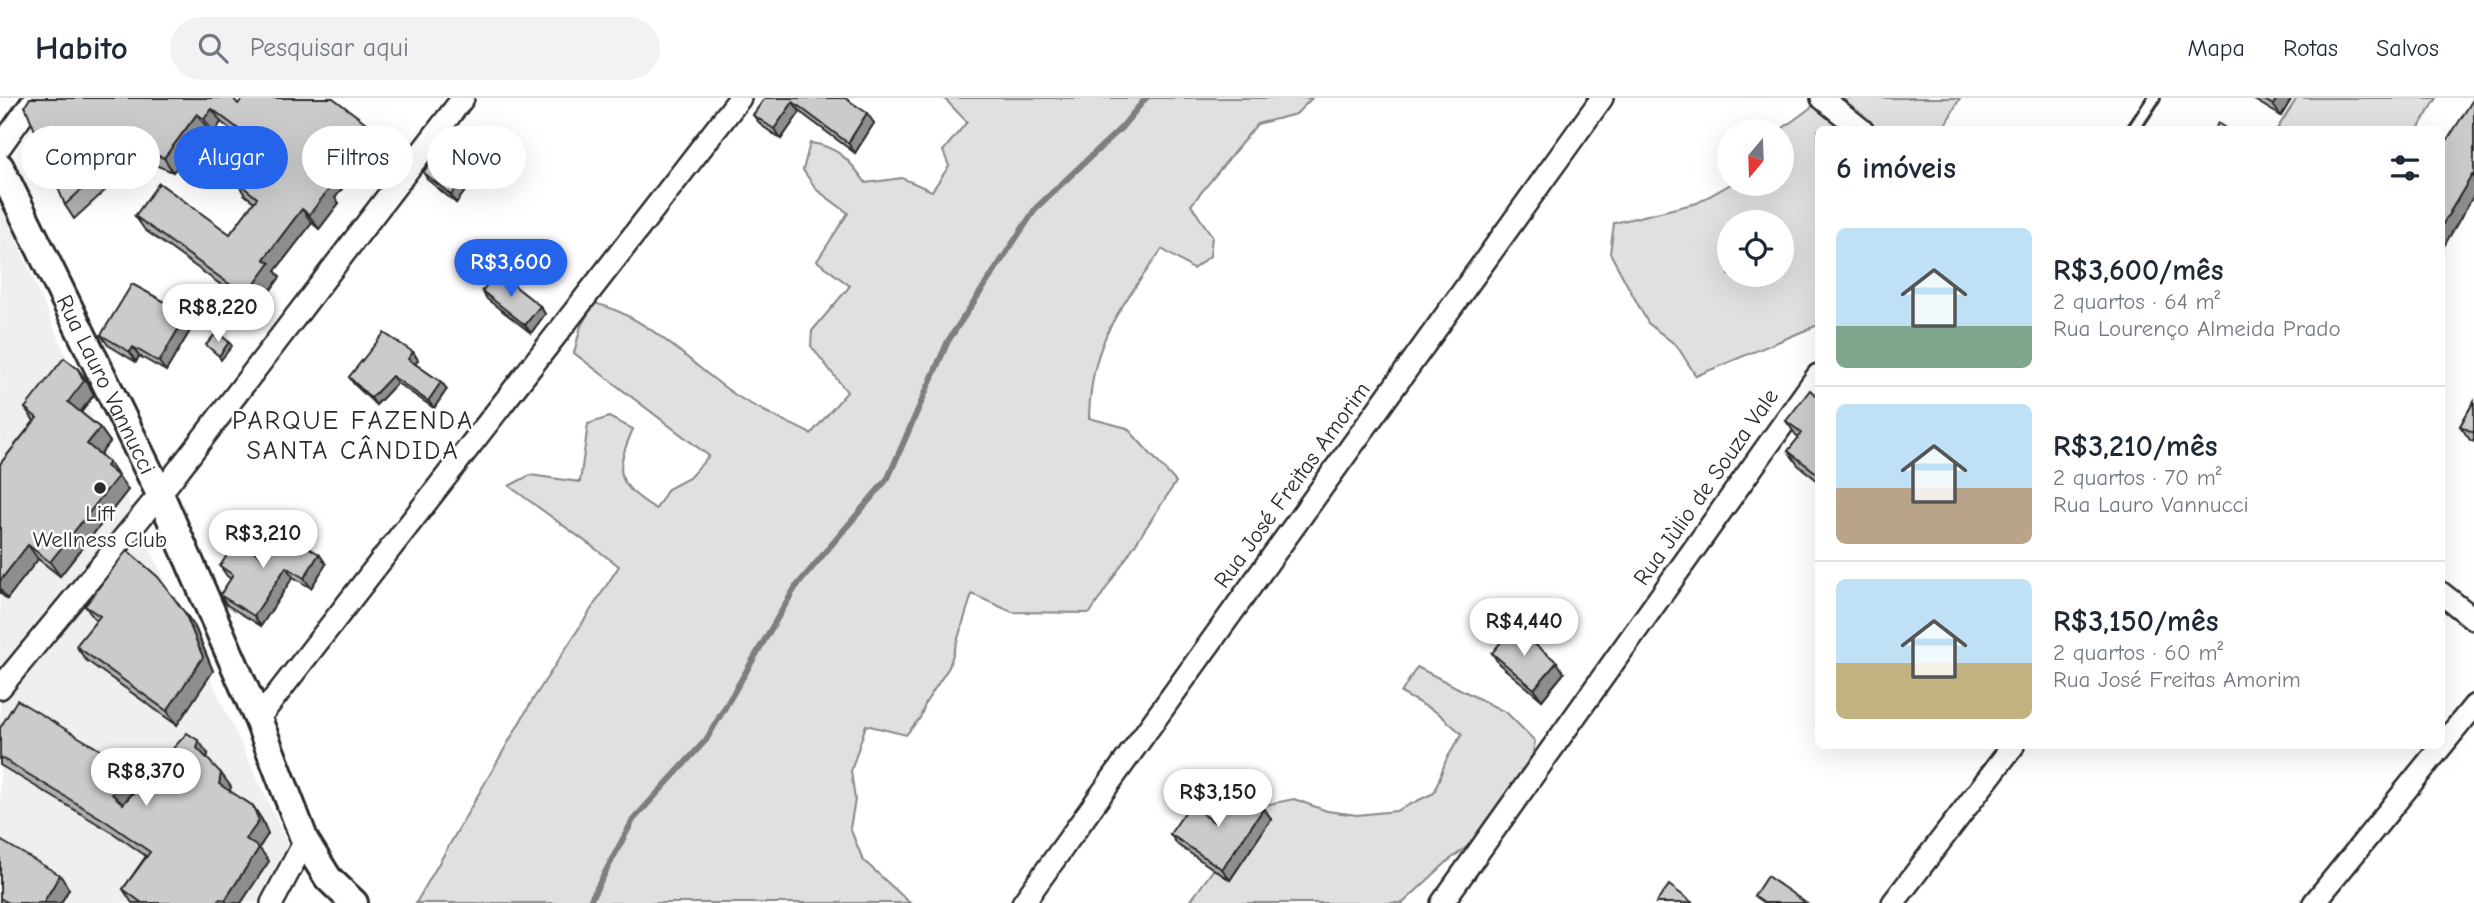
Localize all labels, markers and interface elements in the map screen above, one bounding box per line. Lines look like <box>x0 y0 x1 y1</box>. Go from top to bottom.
search box <box>170 17 660 80</box>
text: Habito <box>35 29 128 67</box>
icon: search <box>194 29 232 67</box>
text: Pesquisar aqui <box>250 33 409 63</box>
text: Mapa <box>2187 34 2245 62</box>
text: Rotas <box>2283 34 2338 62</box>
text: Salvos <box>2376 34 2439 62</box>
north arrow <box>1717 119 1794 196</box>
map controls <box>1717 119 1794 287</box>
chip: Comprar <box>21 126 160 189</box>
chip: Alugar <box>174 126 288 189</box>
chip: Filtros <box>302 126 413 189</box>
chip: Novo <box>427 126 526 189</box>
icon: filters <box>2386 149 2424 187</box>
text: 6 imóveis <box>1836 151 1956 186</box>
button: locate <box>1717 210 1794 287</box>
pin: R$3,600 <box>446 240 576 299</box>
text: R$3,600 <box>470 248 552 275</box>
text: R$3,600/mês <box>2053 253 2224 288</box>
icon: home <box>1892 256 1976 340</box>
pin: R$8,220 <box>153 285 283 344</box>
text: 2 quartos · 64 m² <box>2053 288 2220 315</box>
street label: Rua Lauro Vannucci <box>51 290 162 478</box>
text: R$8,220 <box>178 293 258 320</box>
text: Rua Lourenço Almeida Prado <box>2053 315 2341 342</box>
street label: Rua José Freitas Amorim <box>1208 377 1376 593</box>
street label: Rua Jùlio de Souza Vale <box>1628 383 1784 591</box>
district label: PARQUE FAZENDA SANTA CÂNDIDA <box>232 406 474 466</box>
text: R$3,210/mês <box>2053 429 2217 464</box>
icon: home <box>1892 432 1976 516</box>
text: 2 quartos · 70 m² <box>2053 464 2222 491</box>
marker: Lift Wellness Club <box>92 480 108 496</box>
text: Rua Lauro Vannucci <box>2053 491 2249 518</box>
place label: Lift Wellness Club <box>33 500 167 553</box>
pin: R$3,210 <box>198 510 328 570</box>
text: R$3,210 <box>225 519 301 546</box>
pin: R$4,440 <box>1459 598 1589 658</box>
text: R$3,150/mês <box>2053 604 2218 639</box>
text: R$4,440 <box>1485 607 1563 634</box>
icon: home <box>1892 607 1976 691</box>
text: 2 quartos · 60 m² <box>2053 639 2223 666</box>
text: Rua José Freitas Amorim <box>2053 666 2301 693</box>
pin: R$8,370 <box>81 748 211 808</box>
text: R$8,370 <box>107 757 185 784</box>
pin: R$3,150 <box>1153 770 1283 829</box>
text: R$3,150 <box>1179 778 1257 805</box>

